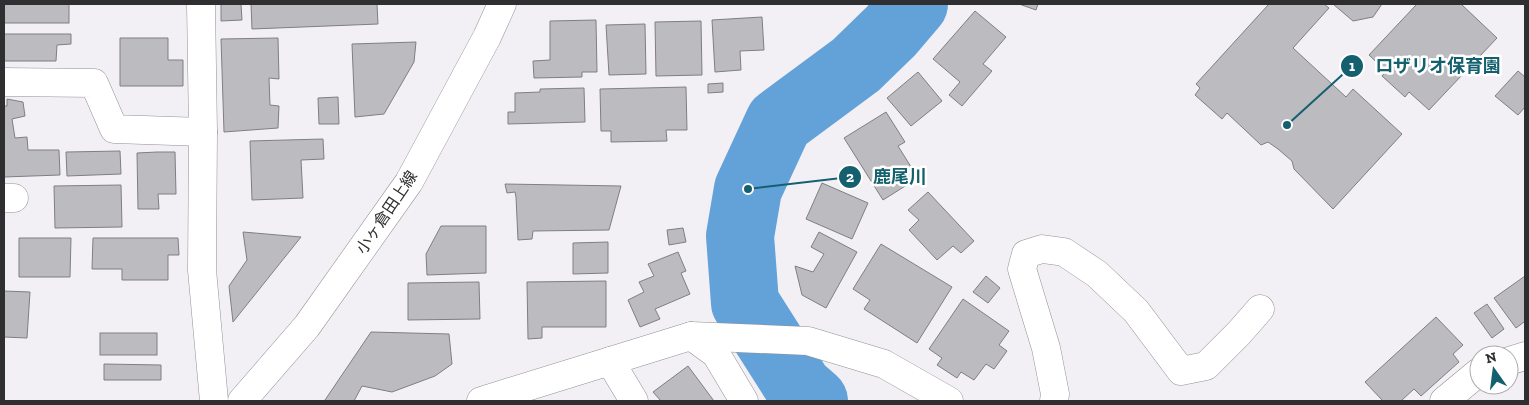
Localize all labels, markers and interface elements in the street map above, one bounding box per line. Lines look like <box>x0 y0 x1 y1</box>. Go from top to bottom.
callout: ロザリオ保育園 <box>1340 49 1511 82</box>
text: ロザリオ保育園 <box>1375 55 1501 77</box>
text: 1 <box>1349 57 1355 75</box>
callout: 鹿尾川 <box>838 161 937 194</box>
text: 鹿尾川 <box>873 166 927 188</box>
street label: 小ヶ倉田上線 <box>352 167 421 257</box>
text: 2 <box>846 168 854 186</box>
north arrow <box>1469 345 1519 395</box>
text: N <box>1484 348 1499 367</box>

